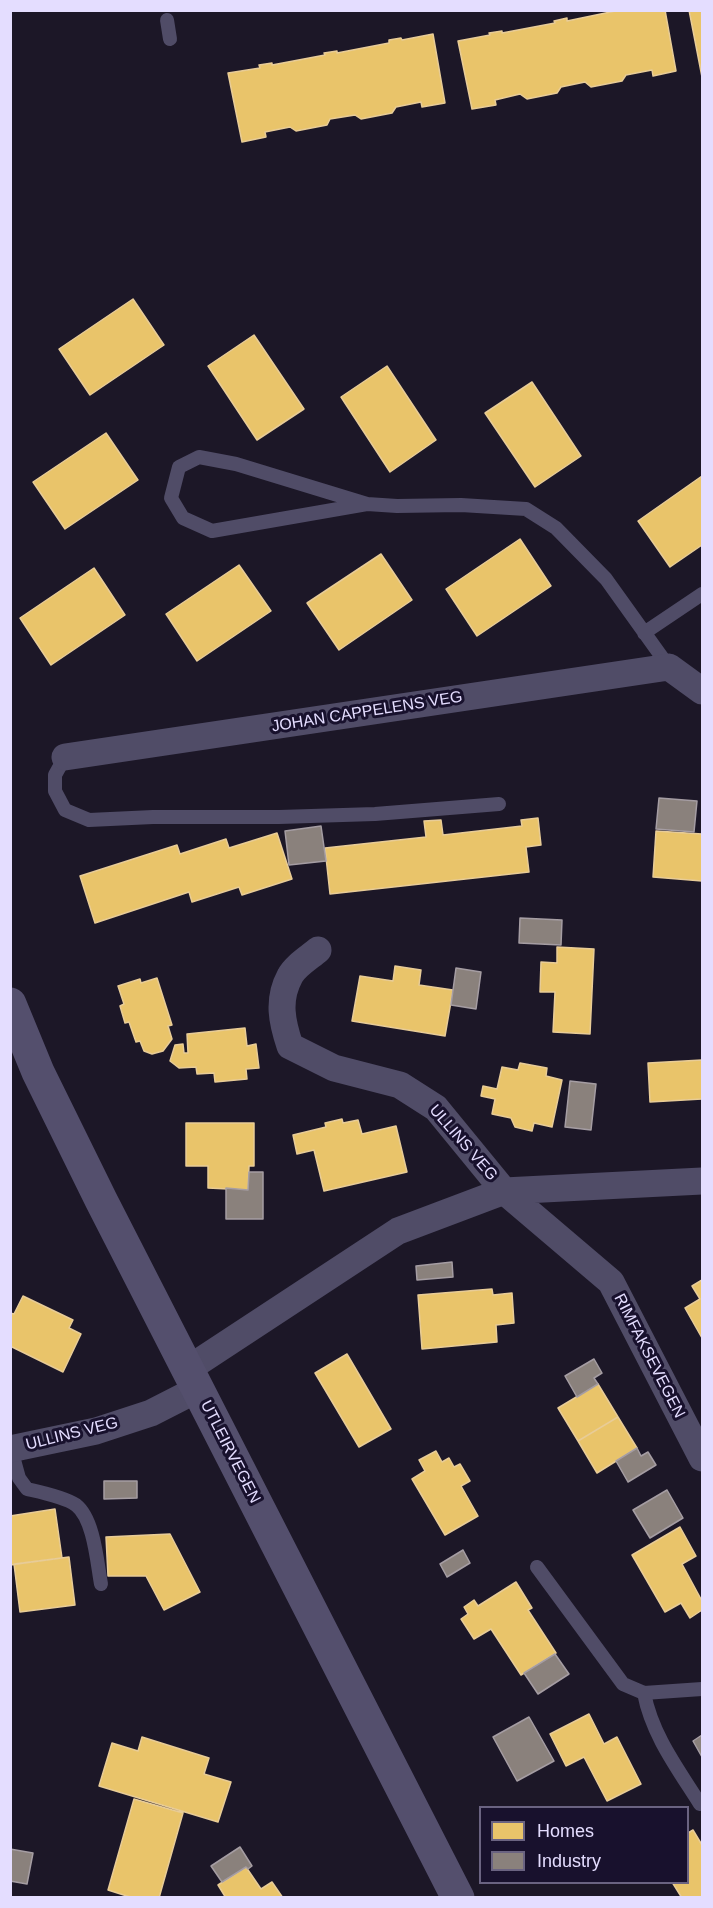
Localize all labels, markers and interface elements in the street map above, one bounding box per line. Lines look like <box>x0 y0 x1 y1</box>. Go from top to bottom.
street label: JOHAN CAPPELENS VEG <box>270 687 464 737</box>
street label: ULLINS VEG <box>425 1101 501 1185</box>
street label: RIMFAKSEVEGEN <box>609 1291 689 1421</box>
street label: UTLEIRVEGEN <box>196 1397 264 1507</box>
street label: ULLINS VEG <box>24 1413 120 1455</box>
legend <box>479 1806 689 1884</box>
text: Homes <box>537 1821 594 1841</box>
text: Industry <box>537 1851 601 1871</box>

